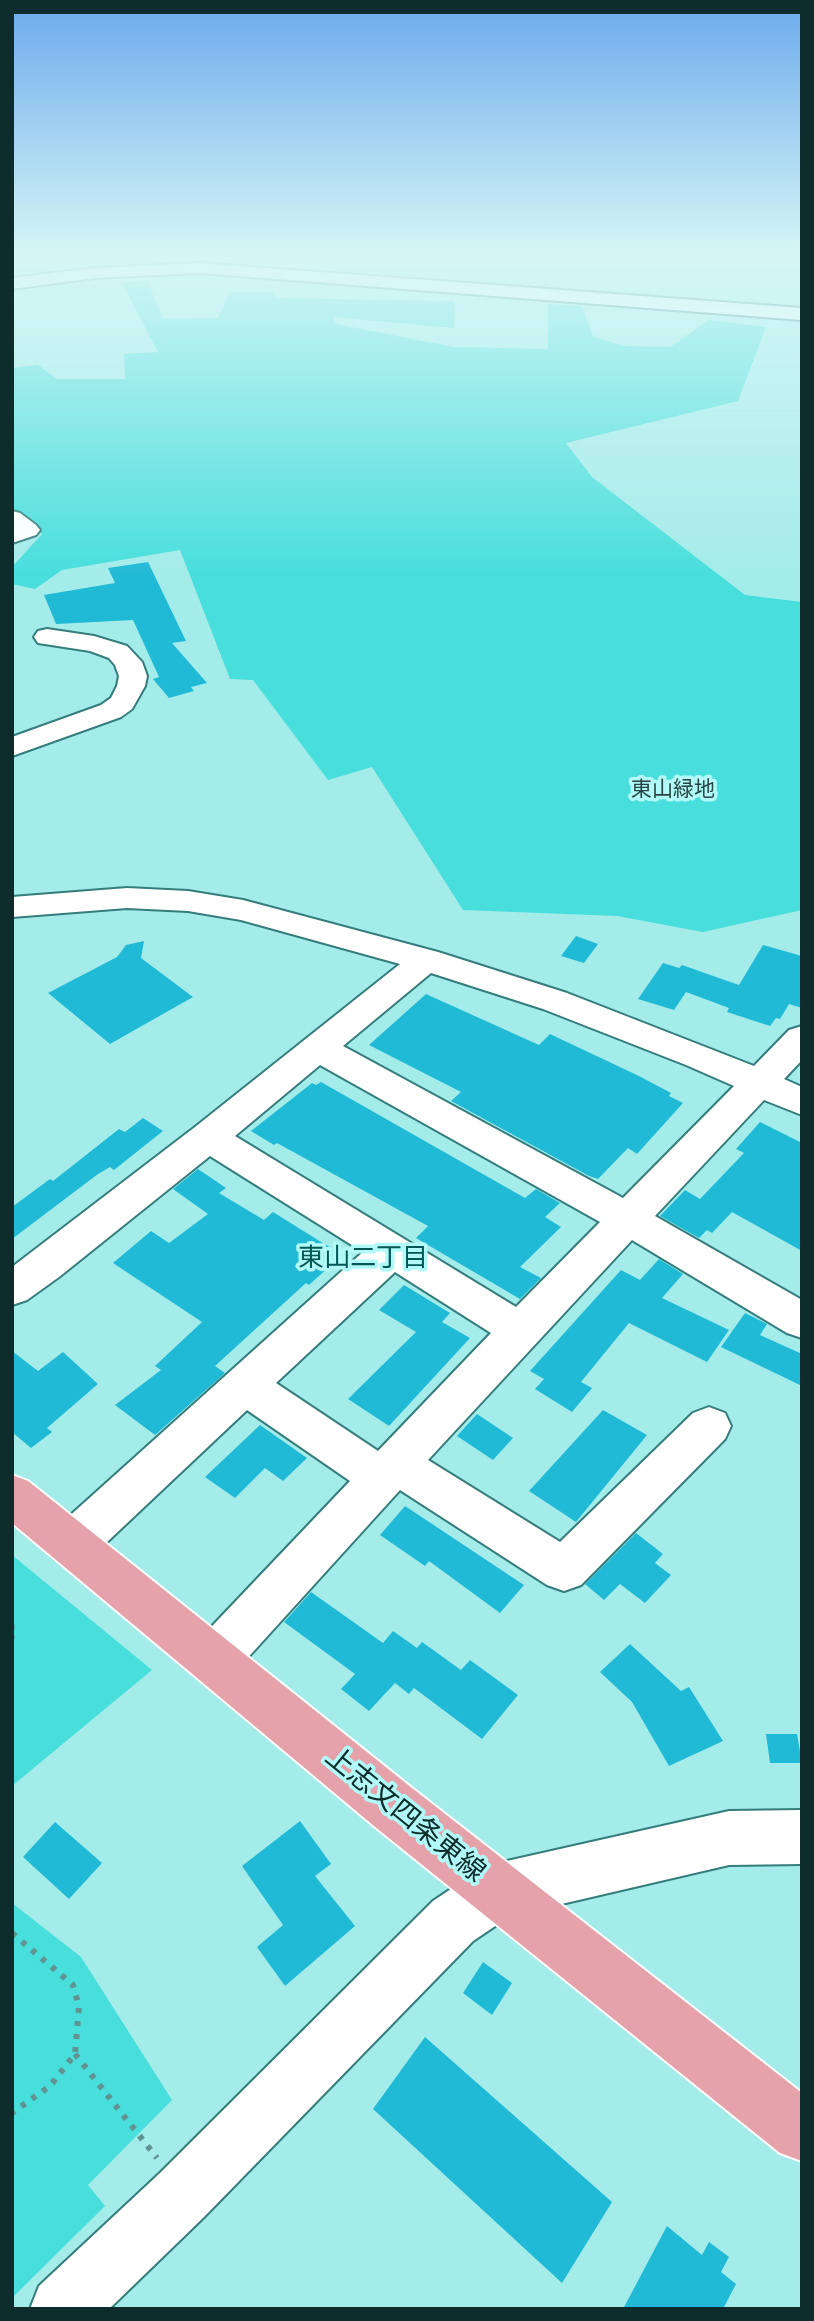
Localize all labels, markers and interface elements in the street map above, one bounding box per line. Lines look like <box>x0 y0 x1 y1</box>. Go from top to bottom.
park label: 東山緑地 <box>631 777 715 803</box>
district label: 東山二丁目 <box>298 1243 428 1275</box>
street label: 上志文四条東線 <box>318 1740 492 1890</box>

